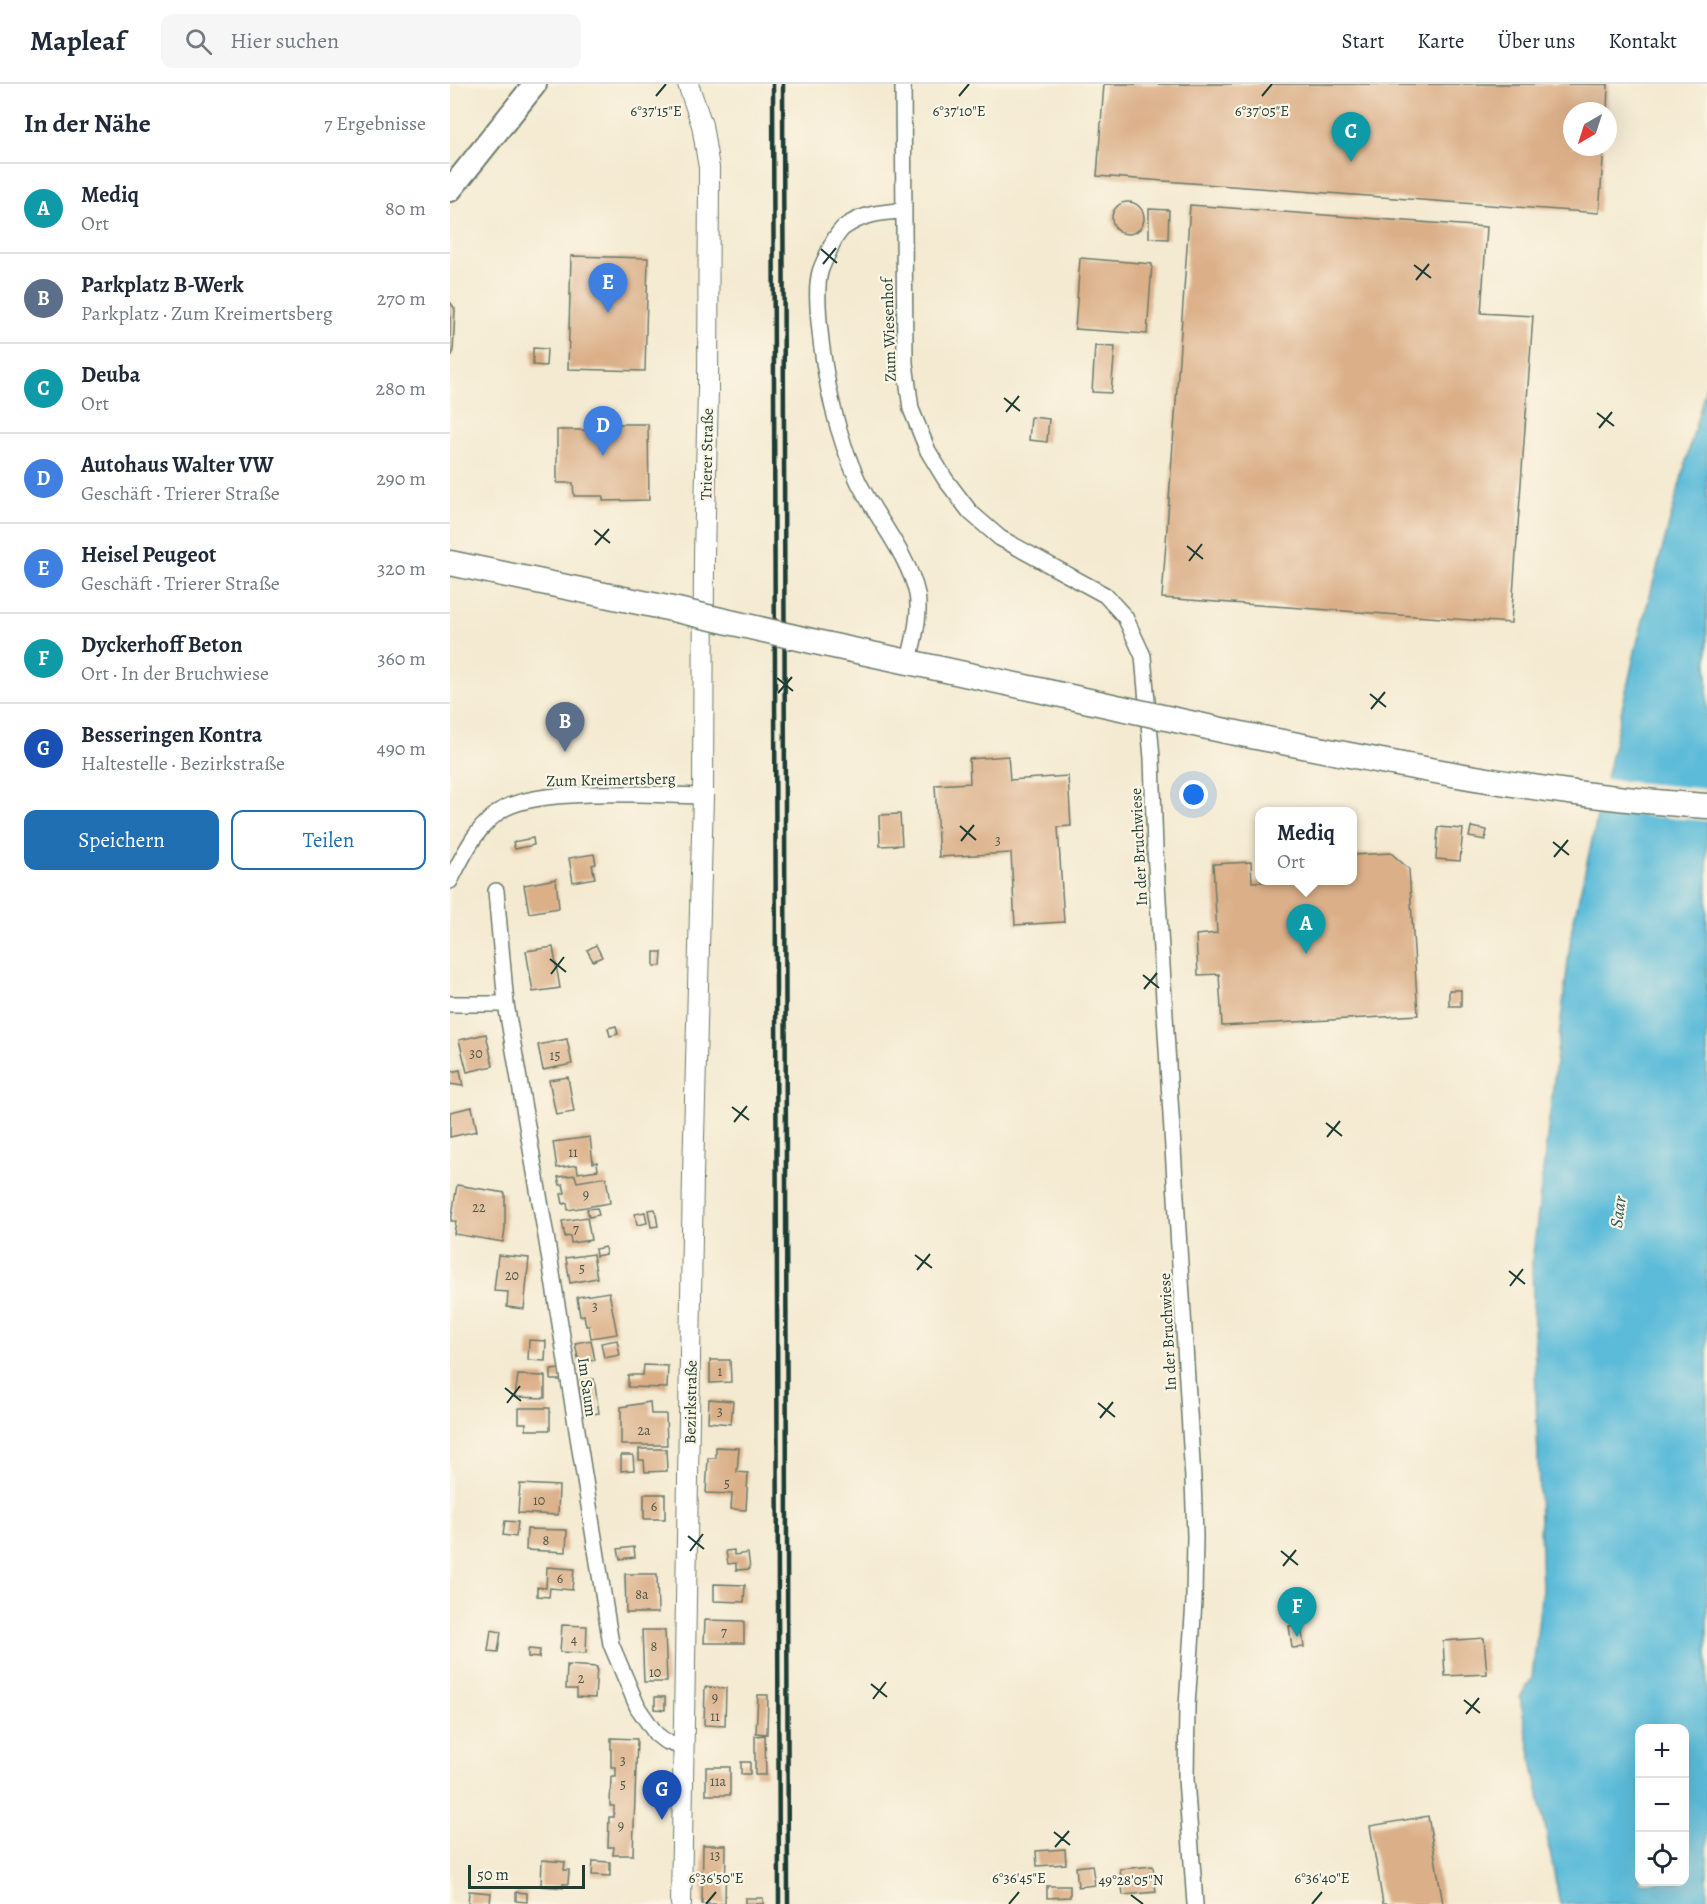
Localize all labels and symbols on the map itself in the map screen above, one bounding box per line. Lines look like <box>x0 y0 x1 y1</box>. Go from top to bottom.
text: 6°37'15"E <box>630 101 682 121</box>
text: 6°37'10"E <box>932 101 986 121</box>
text: 6°37'05"E <box>1235 101 1289 121</box>
north arrow <box>1563 102 1617 156</box>
pin: C <box>1332 112 1370 162</box>
pin: E <box>588 264 628 313</box>
street label: Zum Wiesenhof <box>876 275 902 382</box>
pin: D <box>584 406 622 456</box>
street label: Trierer Straße <box>695 408 719 500</box>
pin: B <box>546 702 584 752</box>
street label: Zum Kreimertsberg <box>546 768 676 792</box>
your location <box>1179 780 1208 809</box>
street label: In der Bruchwiese <box>1125 787 1153 907</box>
house number: 3 <box>995 831 1001 850</box>
pin: A <box>1286 904 1326 954</box>
house number: 30 <box>469 1044 483 1063</box>
house number: 15 <box>550 1046 560 1065</box>
house number: 11 <box>568 1143 578 1162</box>
house number: 9 <box>583 1185 589 1204</box>
water label: Saar <box>1604 1194 1632 1229</box>
house number: 22 <box>472 1198 486 1217</box>
house number: 7 <box>573 1220 579 1239</box>
house number: 5 <box>579 1259 585 1278</box>
house number: 20 <box>505 1266 519 1285</box>
street label: In der Bruchwiese <box>1154 1272 1182 1392</box>
house number: 3 <box>592 1297 598 1316</box>
street label: Im Saum <box>572 1356 602 1418</box>
street label: Bezirkstraße <box>679 1360 703 1444</box>
house number: 1 <box>718 1362 723 1381</box>
house number: 3 <box>717 1402 723 1421</box>
house number: 2a <box>637 1421 651 1440</box>
house number: 5 <box>724 1474 730 1493</box>
house number: 10 <box>533 1491 545 1510</box>
house number: 6 <box>651 1497 657 1516</box>
house number: 8 <box>543 1531 550 1550</box>
house number: 6 <box>557 1569 563 1588</box>
house number: 8a <box>635 1585 649 1604</box>
pin: F <box>1278 1588 1316 1637</box>
house number: 7 <box>721 1623 727 1642</box>
house number: 4 <box>571 1630 577 1649</box>
house number: 8 <box>651 1637 658 1656</box>
house number: 10 <box>649 1663 661 1682</box>
house number: 2 <box>578 1669 585 1688</box>
house number: 9 <box>712 1688 718 1707</box>
house number: 11 <box>710 1707 720 1726</box>
house number: 3 <box>620 1751 626 1770</box>
pin: G <box>642 1770 682 1820</box>
house number: 11a <box>710 1772 727 1791</box>
house number: 5 <box>620 1775 626 1794</box>
house number: 9 <box>618 1816 624 1835</box>
house number: 13 <box>710 1846 720 1865</box>
scale bar <box>468 1862 585 1890</box>
text: 6°36'50"E <box>688 1868 744 1888</box>
text: 6°36'45"E <box>992 1868 1046 1888</box>
text: 6°36'40"E <box>1294 1868 1350 1888</box>
text: 49°28'05"N <box>1099 1870 1164 1890</box>

